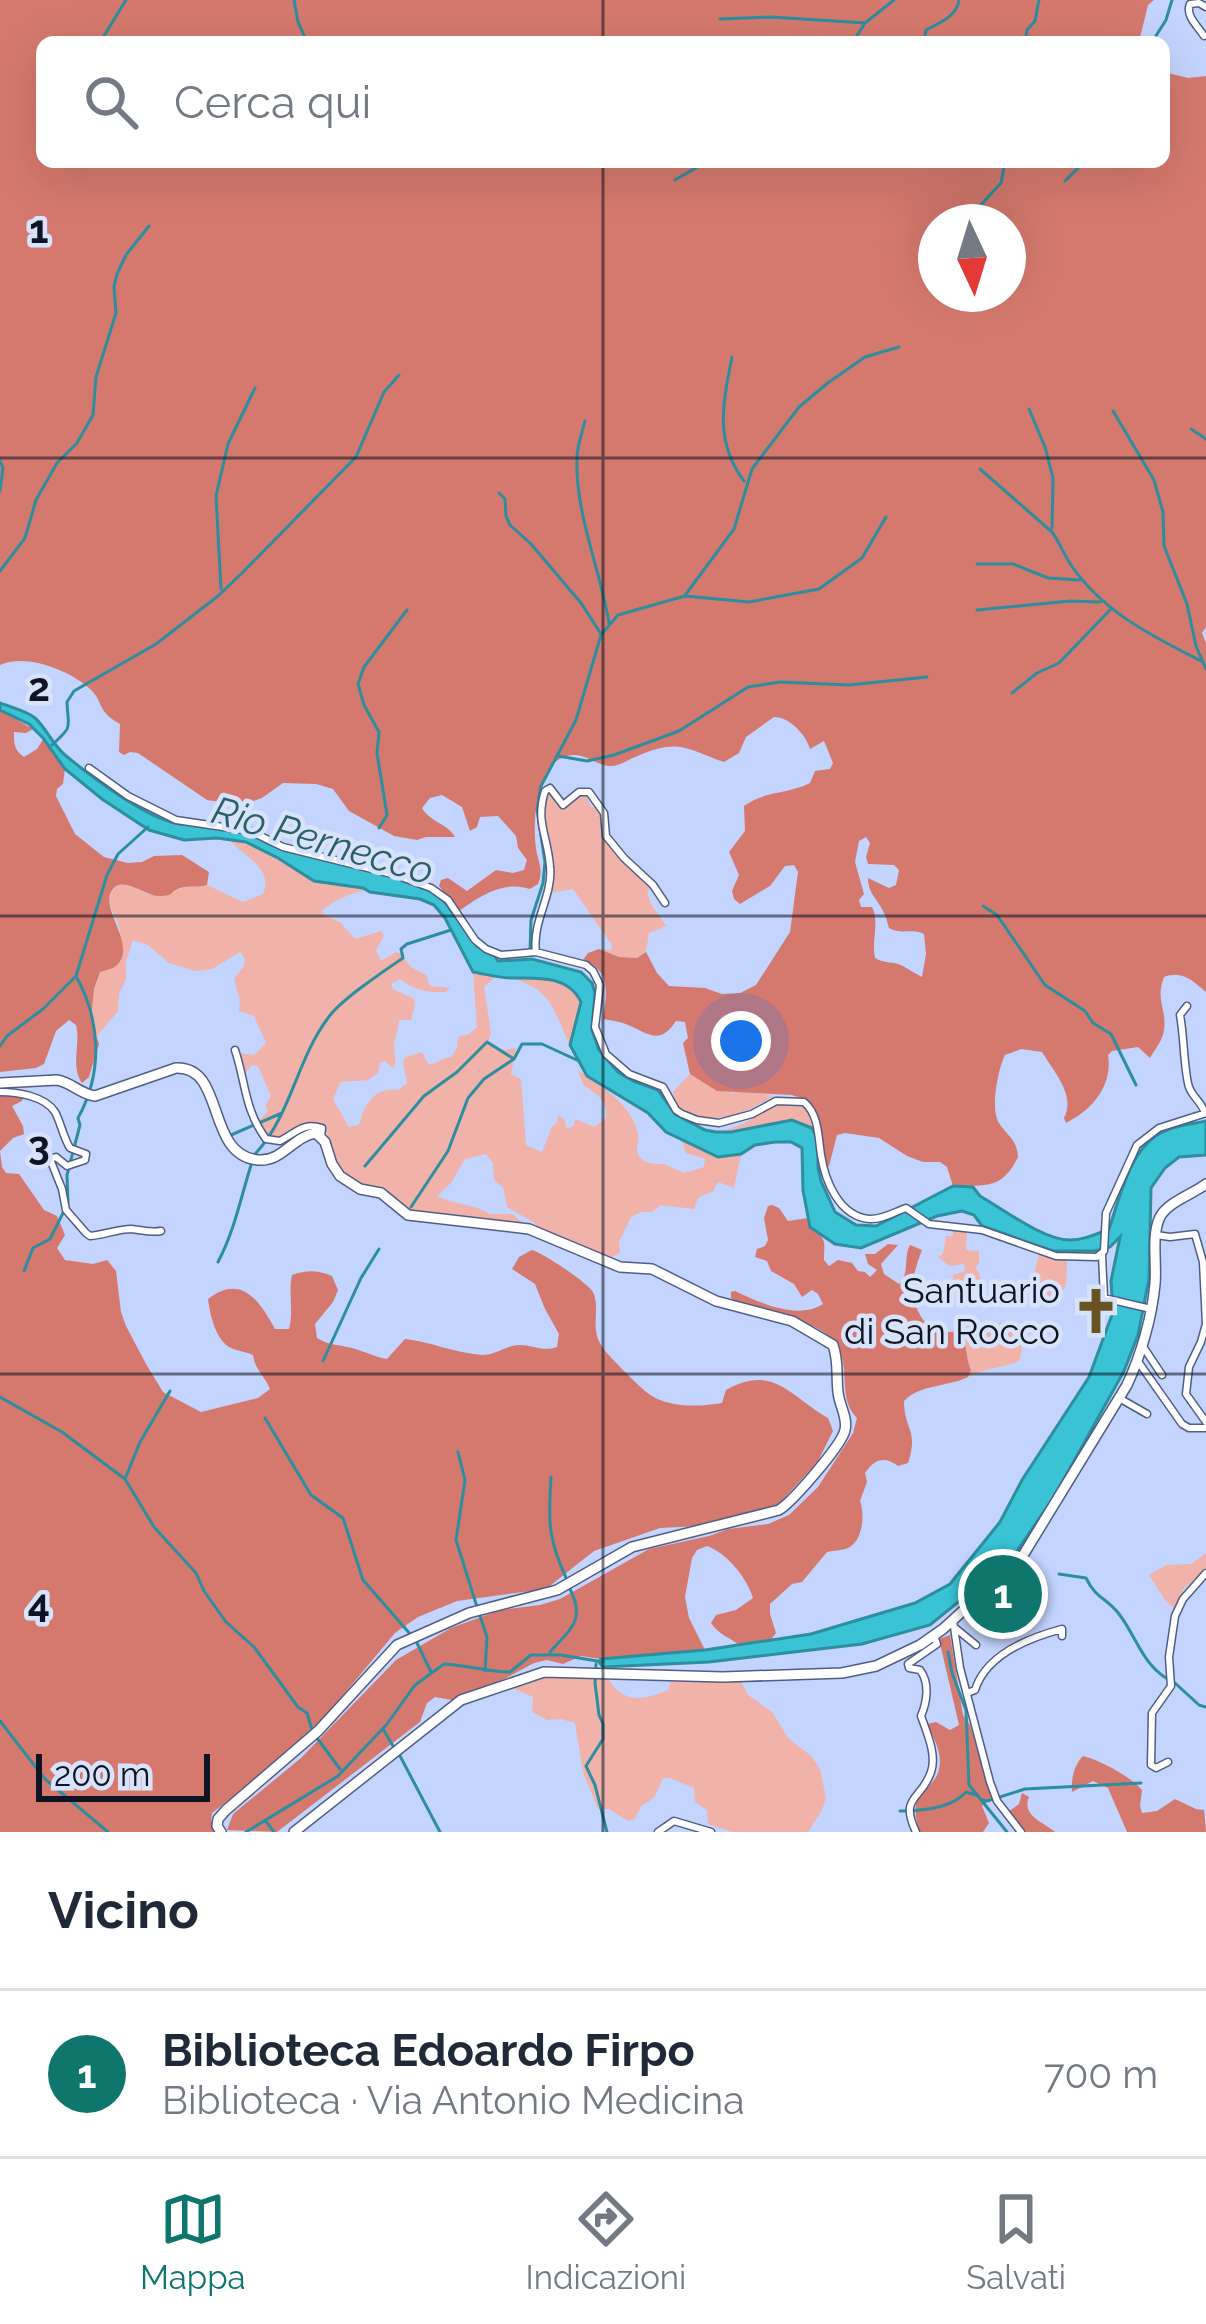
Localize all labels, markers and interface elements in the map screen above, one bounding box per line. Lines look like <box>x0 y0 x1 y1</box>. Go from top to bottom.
search box <box>36 36 1170 168</box>
icon: search <box>78 69 144 135</box>
text: Cerca qui <box>174 76 371 129</box>
north arrow <box>918 204 1026 312</box>
text: 1 <box>29 206 49 252</box>
text: 2 <box>28 664 50 710</box>
water label: Rio Pernecco <box>207 786 439 894</box>
your location <box>711 1011 771 1071</box>
text: 3 <box>28 1122 50 1168</box>
place label: Santuario di San Rocco <box>844 1269 1060 1352</box>
church icon: Santuario di San Rocco <box>1071 1286 1121 1336</box>
pin: 1 <box>964 1549 1042 1639</box>
text: 4 <box>28 1580 50 1626</box>
scale bar <box>36 1748 210 1801</box>
text: 200 m <box>54 1755 150 1794</box>
text: Vicino <box>48 1880 199 1940</box>
text: Biblioteca Edoardo Firpo <box>162 2024 695 2077</box>
text: 1 <box>77 2051 97 2097</box>
text: 700 m <box>1044 2051 1158 2097</box>
text: Biblioteca · Via Antonio Medicina <box>162 2077 744 2123</box>
tab: Mappa <box>140 2186 245 2297</box>
tab: Indicazioni <box>526 2186 686 2297</box>
tab: Salvati <box>966 2186 1066 2297</box>

